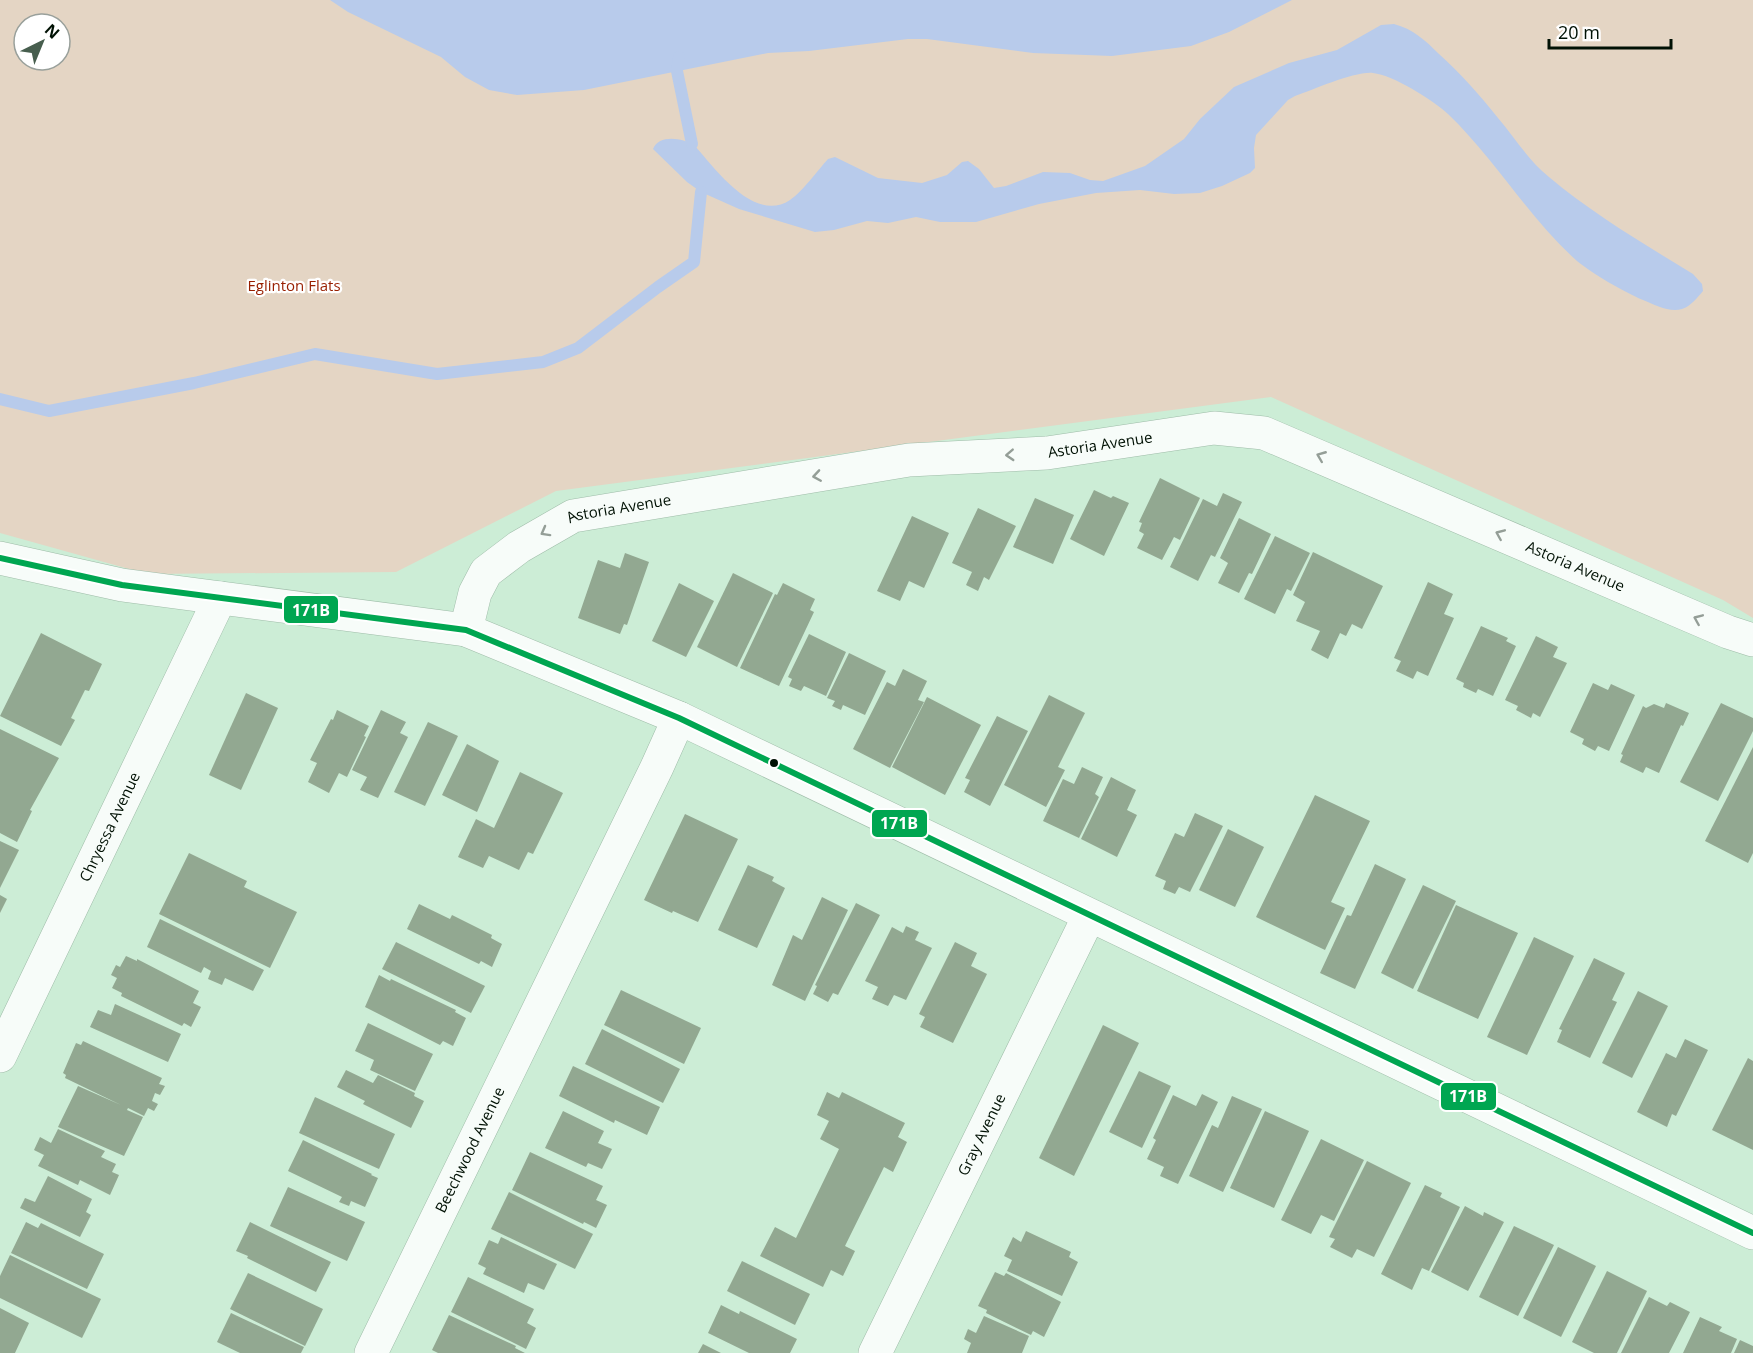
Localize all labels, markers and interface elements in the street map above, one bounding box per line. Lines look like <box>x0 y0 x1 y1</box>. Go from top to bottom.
north arrow <box>12 12 72 72</box>
scale bar <box>1549 12 1670 50</box>
text: N <box>40 19 64 44</box>
text: 20 m <box>1558 20 1600 44</box>
park label: Eglinton Flats <box>247 275 341 295</box>
street label: Astoria Avenue <box>1046 426 1154 462</box>
one-way arrow <box>1006 449 1015 462</box>
one-way arrow <box>1317 451 1328 463</box>
one-way arrow <box>812 469 821 481</box>
street label: Astoria Avenue <box>562 489 672 527</box>
one-way arrow <box>541 525 551 536</box>
one-way arrow <box>1495 529 1506 541</box>
street label: Astoria Avenue <box>1523 536 1628 596</box>
line badge: 171B <box>283 595 339 624</box>
text: 171B <box>292 599 330 621</box>
one-way arrow <box>1694 614 1705 626</box>
unlabelled marker <box>768 757 780 769</box>
street label: Chryessa Avenue <box>74 768 144 885</box>
line badge: 171B <box>871 809 928 838</box>
text: 171B <box>880 812 918 834</box>
line badge: 171B <box>1440 1082 1497 1111</box>
street label: Beechwood Avenue <box>430 1083 508 1216</box>
text: 171B <box>1449 1085 1487 1107</box>
street label: Gray Avenue <box>952 1090 1010 1179</box>

